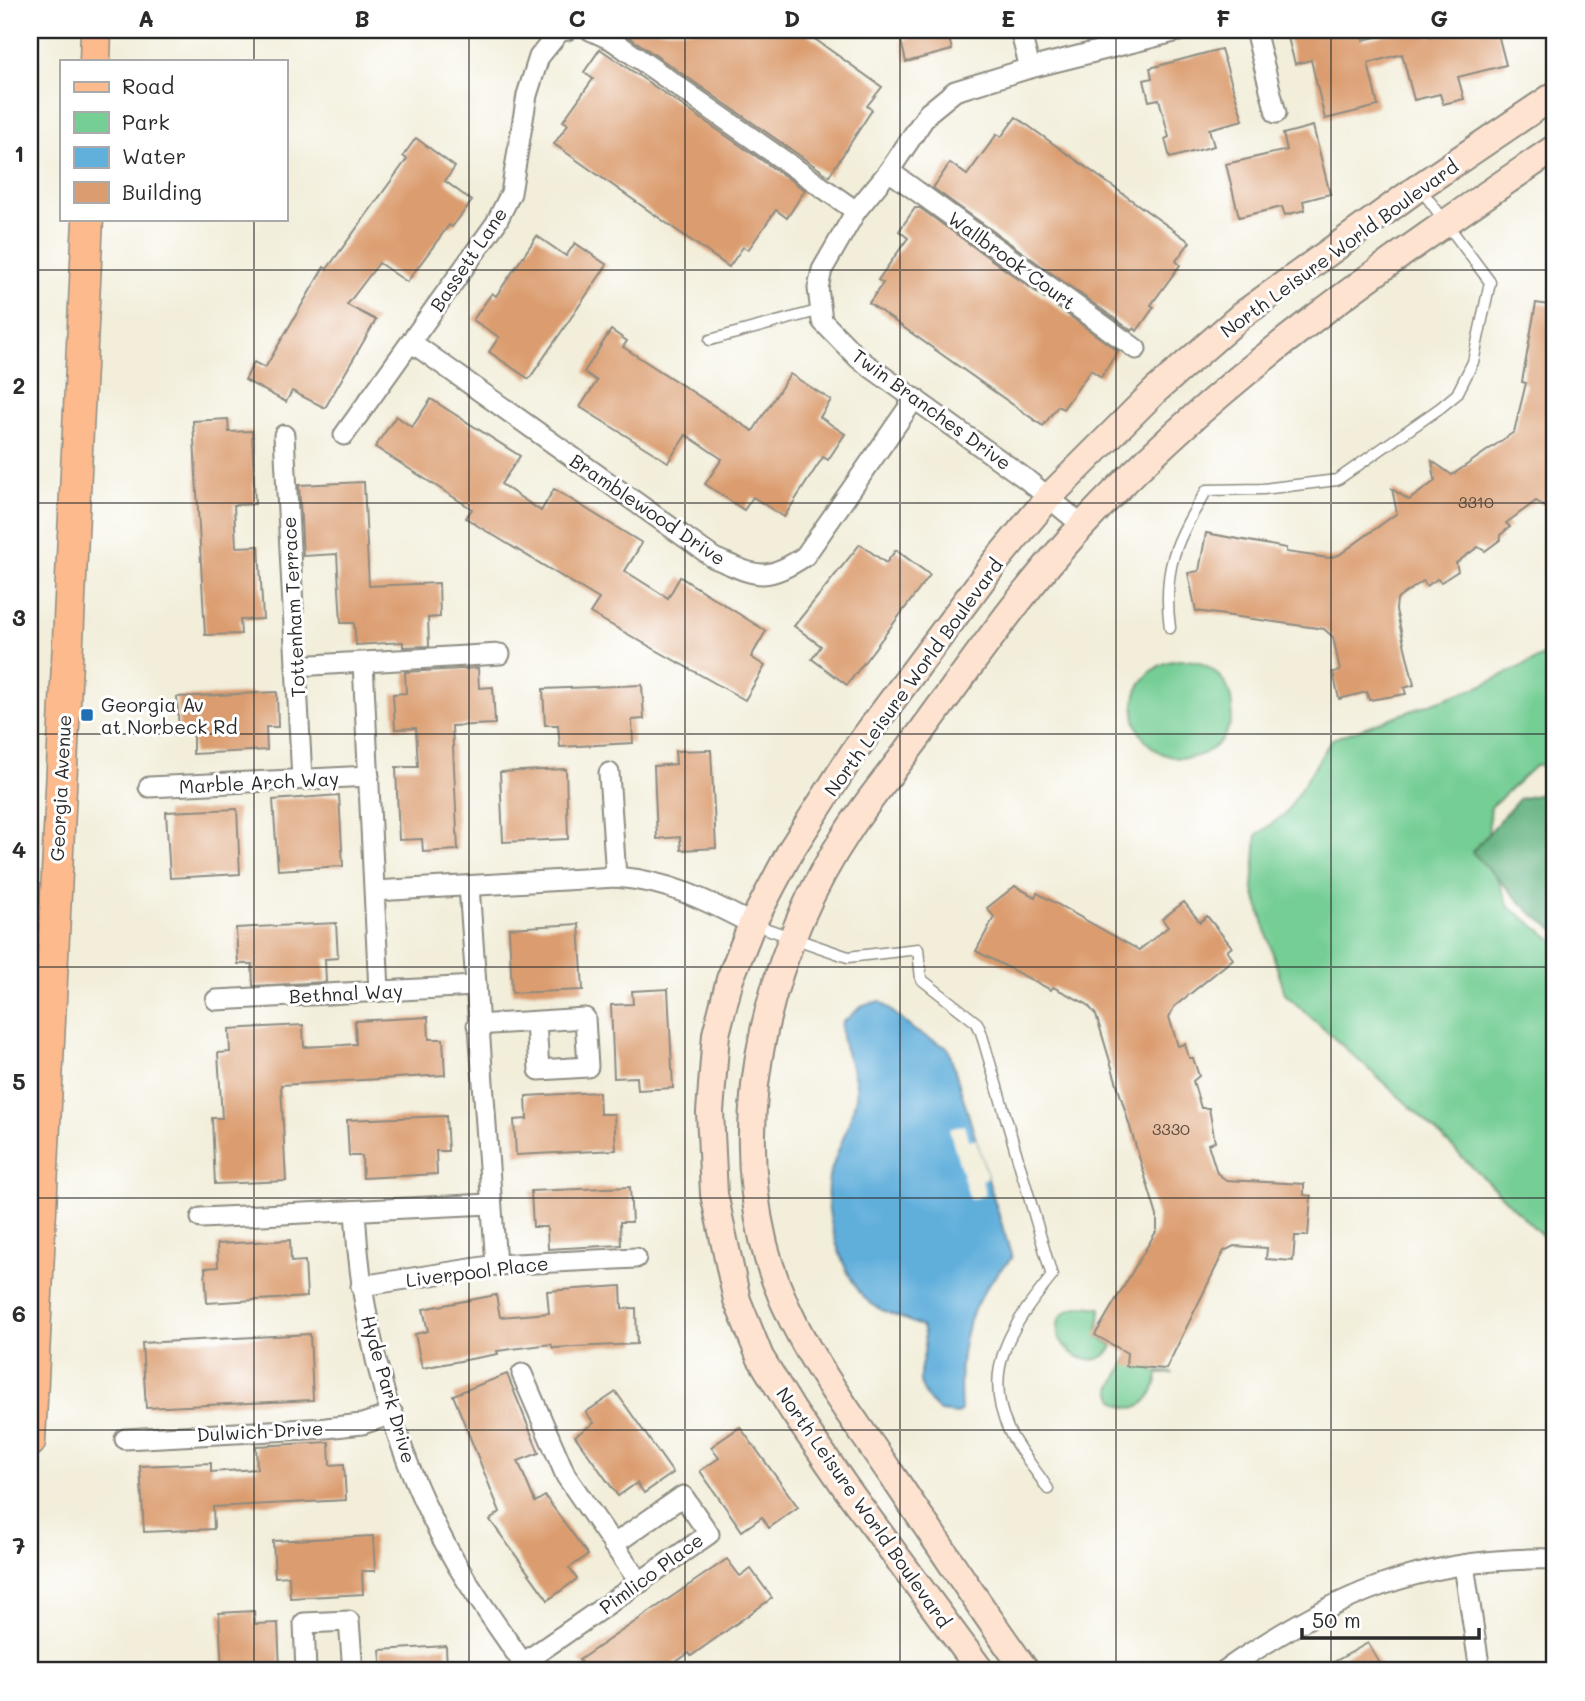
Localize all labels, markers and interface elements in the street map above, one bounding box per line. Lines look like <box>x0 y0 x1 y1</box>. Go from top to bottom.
text: A <box>138 3 154 33</box>
text: B <box>354 3 370 33</box>
text: C <box>568 3 586 33</box>
text: D <box>784 3 800 33</box>
text: E <box>1001 3 1015 33</box>
text: F <box>1216 3 1230 33</box>
text: G <box>1430 3 1448 33</box>
legend <box>60 60 287 220</box>
text: Road <box>122 72 174 99</box>
text: Park <box>122 108 170 135</box>
text: 1 <box>14 138 24 168</box>
text: Water <box>122 142 186 169</box>
street label: North Leisure World Boulevard <box>1215 153 1463 343</box>
text: Building <box>122 178 202 205</box>
street label: Bassett Lane <box>424 202 512 316</box>
street label: Wallbrook Court <box>943 205 1081 315</box>
street label: Twin Branches Drive <box>848 343 1016 475</box>
text: 2 <box>13 370 25 400</box>
street label: Bramblewood Drive <box>565 448 731 570</box>
house number: 3310 <box>1458 491 1494 512</box>
street label: Tottenham Terrace <box>276 516 310 698</box>
street label: North Leisure World Boulevard <box>818 553 1008 801</box>
text: 3 <box>12 602 26 632</box>
place label: Georgia Av at Norbeck Rd <box>101 692 238 739</box>
marker: Georgia Av at Norbeck Rd <box>79 707 95 723</box>
street label: Georgia Avenue <box>44 714 76 862</box>
street label: Marble Arch Way <box>178 765 340 799</box>
text: 4 <box>12 834 26 864</box>
street label: Bethnal Way <box>288 978 404 1008</box>
text: 5 <box>12 1066 26 1096</box>
house number: 3330 <box>1152 1118 1190 1139</box>
street label: Liverpool Place <box>404 1250 550 1292</box>
text: 6 <box>12 1298 26 1328</box>
street label: Hyde Park Drive <box>356 1312 422 1466</box>
street label: North Leisure World Boulevard <box>771 1382 957 1632</box>
street label: Dulwich Drive <box>196 1415 324 1447</box>
street label: Pimlico Place <box>594 1527 708 1619</box>
text: 7 <box>13 1530 26 1560</box>
scale bar <box>1302 1596 1478 1640</box>
text: 50 m <box>1312 1606 1361 1633</box>

